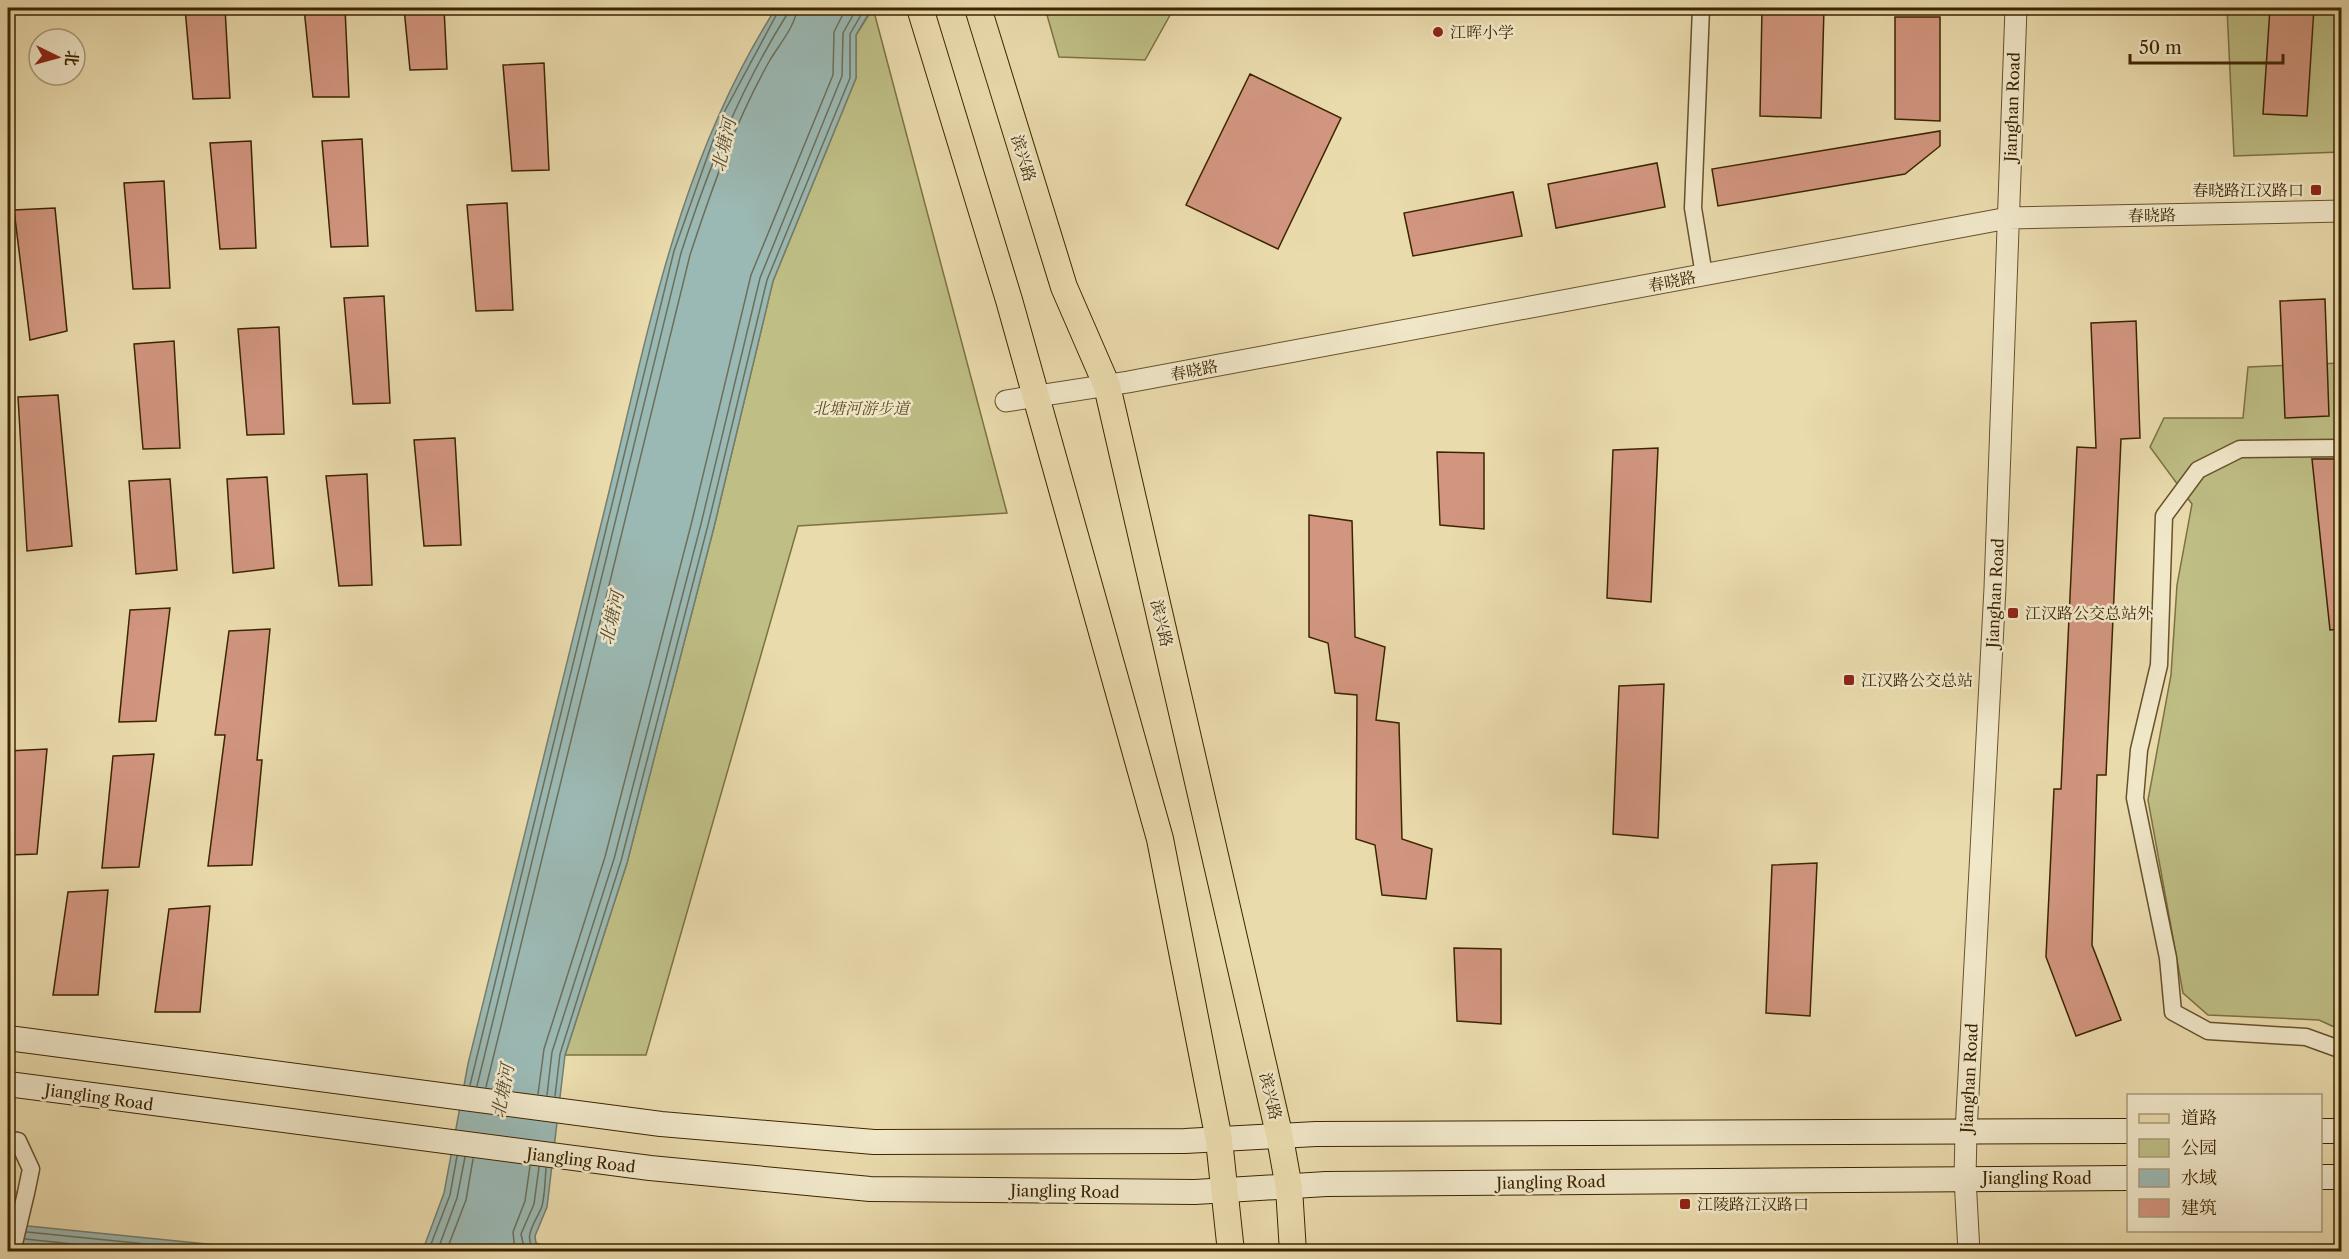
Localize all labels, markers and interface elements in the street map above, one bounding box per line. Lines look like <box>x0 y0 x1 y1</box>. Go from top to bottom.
place label: 江晖小学 <box>1450 22 1514 42</box>
marker: 江晖小学 <box>1431 25 1445 39</box>
north arrow <box>27 27 87 87</box>
scale bar <box>2130 27 2283 65</box>
text: 50 m <box>2139 37 2182 59</box>
text: 北 <box>61 49 83 67</box>
street label: Jianghan Road <box>2000 52 2024 165</box>
water label: 北塘河 <box>707 113 741 174</box>
street label: 滨兴路 <box>1007 132 1041 184</box>
place label: 春晓路江汉路口 <box>2192 180 2304 200</box>
marker: 春晓路江汉路口 <box>2309 183 2323 197</box>
street label: 春晓路 <box>2128 205 2176 225</box>
street label: 春晓路 <box>1647 267 1697 295</box>
street label: 春晓路 <box>1169 356 1219 384</box>
park label: 北塘河游步道 <box>813 398 911 418</box>
street label: Jianghan Road <box>1982 537 2008 651</box>
water label: 北塘河 <box>595 586 629 647</box>
street label: 滨兴路 <box>1147 597 1177 649</box>
place label: 江汉路公交总站外 <box>2025 603 2153 623</box>
marker: 江汉路公交总站外 <box>2006 606 2020 620</box>
place label: 江汉路公交总站 <box>1861 670 1973 690</box>
marker: 江汉路公交总站 <box>1842 673 1856 687</box>
street label: Jianghan Road <box>1956 1022 1982 1136</box>
water label: 北塘河 <box>487 1059 520 1120</box>
street label: 滨兴路 <box>1256 1070 1286 1122</box>
street label: Jiangling Road <box>40 1079 155 1115</box>
legend <box>2127 1094 2322 1232</box>
text: 道路 <box>2181 1107 2217 1129</box>
text: 公园 <box>2181 1137 2217 1159</box>
street label: Jiangling Road <box>523 1143 637 1177</box>
text: 水域 <box>2181 1167 2217 1189</box>
street label: Jiangling Road <box>1979 1168 2092 1188</box>
street label: Jiangling Road <box>1493 1171 1606 1193</box>
street label: Jiangling Road <box>1007 1180 1120 1202</box>
place label: 江陵路江汉路口 <box>1697 1194 1809 1214</box>
marker: 江陵路江汉路口 <box>1678 1197 1692 1211</box>
text: 建筑 <box>2181 1197 2217 1219</box>

